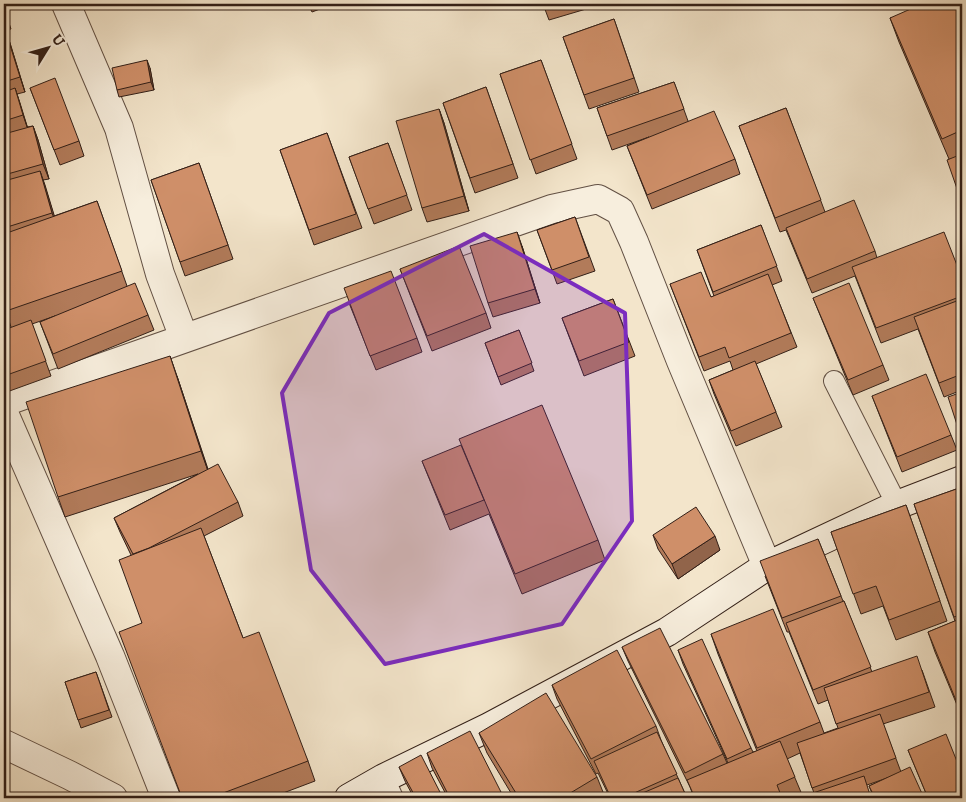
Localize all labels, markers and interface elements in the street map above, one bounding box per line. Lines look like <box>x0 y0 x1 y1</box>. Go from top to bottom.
north arrow <box>22 22 72 72</box>
text: U <box>47 31 68 51</box>

